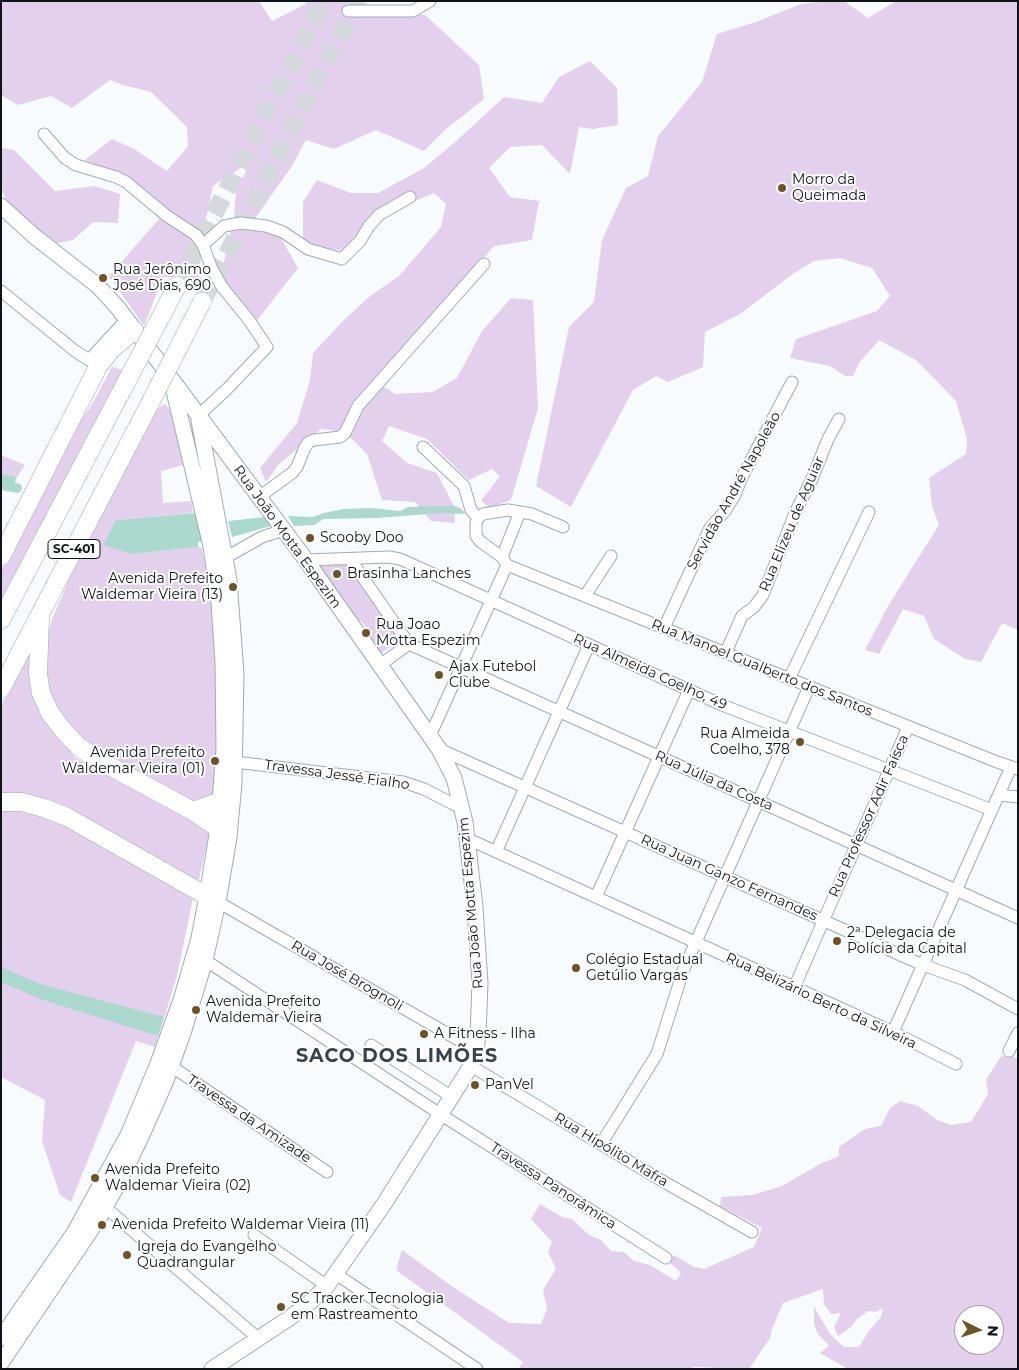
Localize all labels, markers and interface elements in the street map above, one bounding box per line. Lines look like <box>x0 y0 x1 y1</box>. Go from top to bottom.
place label: Morro da Queimada <box>792 172 866 204</box>
marker: Morro da Queimada <box>776 182 788 194</box>
place label: Rua Jerônimo José Dias, 690 <box>113 262 211 294</box>
marker: Rua Jerônimo José Dias, 690 <box>97 272 109 284</box>
street label: Servidão André Napoleão <box>684 409 784 573</box>
street label: Rua Elizeu de Aguiar <box>756 454 828 594</box>
street label: Rua João Motta Espezim <box>229 462 345 612</box>
place label: Scooby Doo <box>320 530 404 546</box>
marker: Scooby Doo <box>304 532 316 544</box>
road number: SC-401 <box>48 540 100 558</box>
place label: Brasinha Lanches <box>347 566 471 582</box>
marker: Brasinha Lanches <box>331 568 343 580</box>
place label: Avenida Prefeito Waldemar Vieira (13) <box>81 571 223 604</box>
marker: Avenida Prefeito Waldemar Vieira (13) <box>227 581 239 593</box>
street label: Rua Manoel Gualberto dos Santos <box>649 616 875 720</box>
place label: Rua Joao Motta Espezim <box>376 617 481 650</box>
marker: Rua Joao Motta Espezim <box>360 627 372 639</box>
street label: Rua Almeida Coelho, 49 <box>570 630 730 714</box>
place label: Ajax Futebol Clube <box>449 659 536 692</box>
marker: Ajax Futebol Clube <box>433 669 445 681</box>
place label: Rua Almeida Coelho, 378 <box>700 726 790 759</box>
street label: Rua Professor Adir Faísca <box>825 732 913 900</box>
marker: Rua Almeida Coelho, 378 <box>794 736 806 748</box>
place label: Avenida Prefeito Waldemar Vieira (01) <box>62 745 205 778</box>
street label: Rua Júlia da Costa <box>652 747 776 815</box>
marker: Avenida Prefeito Waldemar Vieira (01) <box>209 755 221 767</box>
street label: Travessa Jessé Fialho <box>263 756 411 794</box>
street label: Rua João Motta Espezim <box>455 816 487 990</box>
street label: Rua Juan Ganzo Fernandes <box>638 831 820 925</box>
place label: 2ª Delegacia de Polícia da Capital <box>847 925 967 958</box>
marker: 2ª Delegacia de Polícia da Capital <box>831 935 843 947</box>
street label: Rua José Brognoli <box>288 937 406 1015</box>
street label: Rua Belizário Berto da Silveira <box>723 949 919 1053</box>
place label: Colégio Estadual Getúlio Vargas <box>586 952 703 984</box>
marker: Colégio Estadual Getúlio Vargas <box>570 962 582 974</box>
place label: Avenida Prefeito Waldemar Vieira <box>206 994 322 1026</box>
marker: Avenida Prefeito Waldemar Vieira <box>190 1004 202 1016</box>
place label: A Fitness - Ilha <box>434 1026 536 1042</box>
marker: A Fitness - Ilha <box>418 1028 430 1040</box>
district label: SACO DOS LIMÕES <box>294 1045 500 1067</box>
street label: Travessa da Amizade <box>184 1071 314 1167</box>
place label: PanVel <box>485 1077 534 1093</box>
marker: PanVel <box>469 1079 481 1091</box>
street label: Rua Hipólito Mafra <box>551 1109 671 1191</box>
street label: Travessa Panorâmica <box>487 1139 619 1233</box>
place label: Avenida Prefeito Waldemar Vieira (02) <box>105 1162 251 1194</box>
marker: Avenida Prefeito Waldemar Vieira (02) <box>89 1172 101 1184</box>
place label: Avenida Prefeito Waldemar Vieira (11) <box>112 1217 369 1233</box>
marker: Avenida Prefeito Waldemar Vieira (11) <box>96 1219 108 1231</box>
place label: Igreja do Evangelho Quadrangular <box>137 1239 277 1272</box>
marker: Igreja do Evangelho Quadrangular <box>121 1249 133 1261</box>
place label: SC Tracker Tecnologia em Rastreamento <box>291 1291 444 1324</box>
marker: SC Tracker Tecnologia em Rastreamento <box>275 1301 287 1313</box>
north arrow <box>954 1305 1004 1355</box>
text: N <box>984 1325 1002 1337</box>

